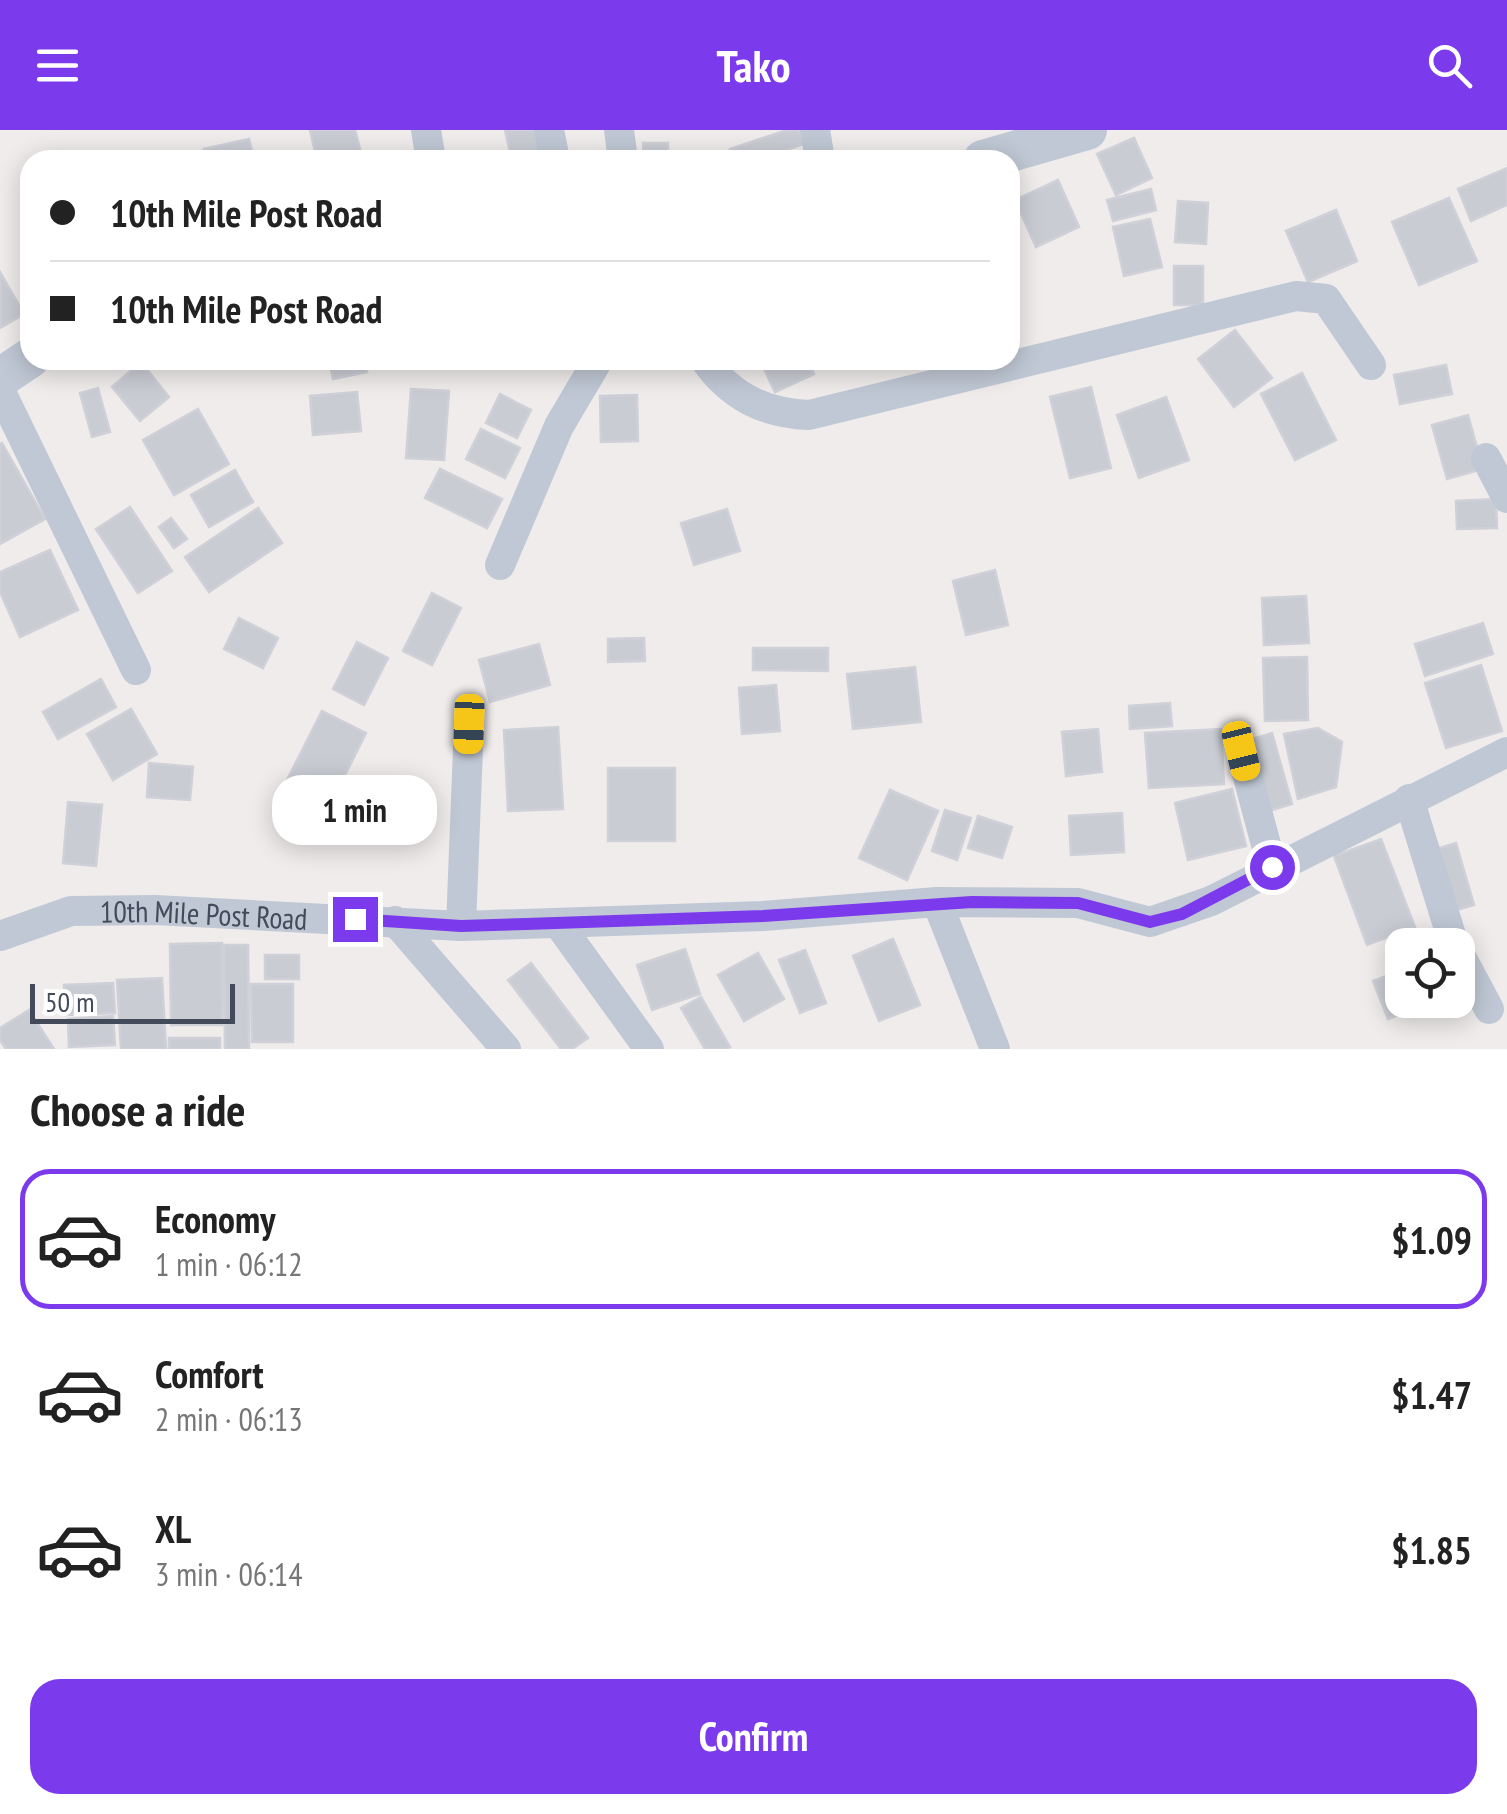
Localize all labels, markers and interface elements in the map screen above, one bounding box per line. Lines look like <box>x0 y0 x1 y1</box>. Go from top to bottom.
text: Tako <box>716 36 791 94</box>
icon: menu <box>30 38 85 93</box>
icon: search <box>1422 38 1477 93</box>
text: 10th Mile Post Road <box>110 188 382 237</box>
text: 10th Mile Post Road <box>110 284 382 333</box>
car <box>453 693 485 755</box>
car <box>1219 718 1263 784</box>
callout: 1 min <box>272 774 438 844</box>
text: 1 min <box>322 789 387 831</box>
route start <box>1250 845 1295 890</box>
street label: 10th Mile Post Road <box>100 891 308 937</box>
route end <box>333 897 378 942</box>
map controls <box>1385 928 1475 1018</box>
button: locate <box>1385 928 1475 1018</box>
scale bar <box>30 979 235 1024</box>
text: 50 m <box>45 983 94 1020</box>
text: Choose a ride <box>30 1080 245 1138</box>
icon: car <box>35 1194 125 1284</box>
text: Economy <box>155 1194 275 1243</box>
text: $1.09 <box>1391 1215 1472 1264</box>
text: 1 min · 06:12 <box>155 1243 303 1285</box>
icon: car <box>35 1349 125 1439</box>
text: Comfort <box>155 1349 264 1398</box>
text: $1.47 <box>1391 1370 1472 1419</box>
text: 2 min · 06:13 <box>155 1398 303 1440</box>
icon: car <box>35 1504 125 1594</box>
text: XL <box>155 1504 191 1553</box>
text: $1.85 <box>1391 1525 1472 1574</box>
text: 3 min · 06:14 <box>155 1553 303 1595</box>
button: Confirm <box>30 1679 1477 1794</box>

